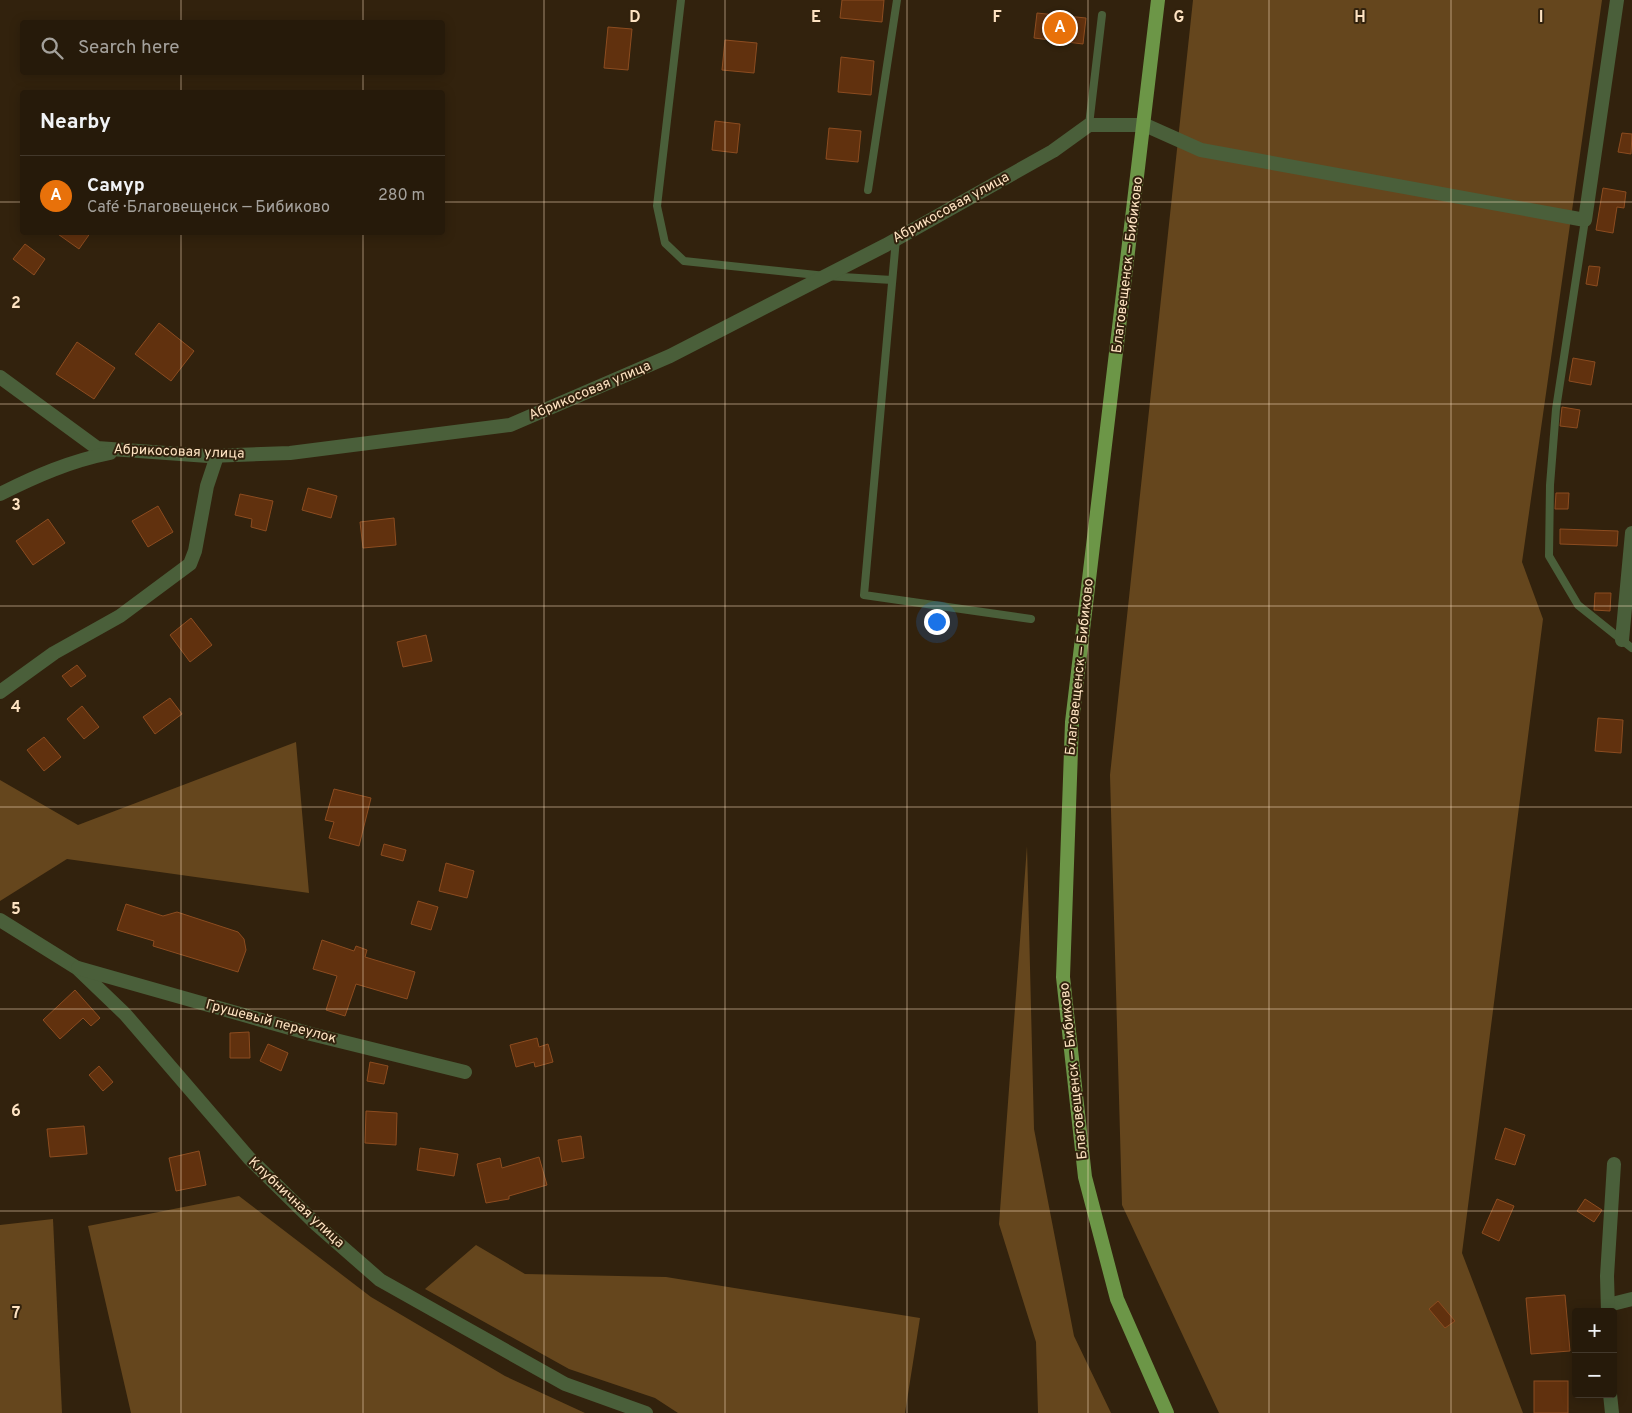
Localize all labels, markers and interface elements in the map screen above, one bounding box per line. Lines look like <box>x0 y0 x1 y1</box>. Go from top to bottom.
text: D <box>629 8 641 28</box>
text: E <box>811 8 821 28</box>
text: F <box>992 8 1002 28</box>
text: G <box>1174 8 1184 28</box>
text: H <box>1354 8 1366 28</box>
text: I <box>1539 8 1543 28</box>
pin: A <box>1044 9 1076 47</box>
search box <box>20 20 445 75</box>
icon: search <box>38 34 66 62</box>
text: Search here <box>78 36 180 60</box>
text: Nearby <box>40 109 111 136</box>
street label: Абрикосовая улица <box>890 169 1012 247</box>
text: Самур <box>87 174 145 198</box>
street label: Благовещенск — Бибиково <box>1109 176 1147 354</box>
text: A <box>50 186 62 206</box>
text: 280 m <box>378 186 425 206</box>
text: Café · Благовещенск — Бибиково <box>87 198 330 218</box>
text: 2 <box>11 294 21 314</box>
street label: Абрикосовая улица <box>526 358 654 424</box>
street label: Абрикосовая улица <box>113 441 245 463</box>
text: 3 <box>11 496 21 516</box>
street label: Благовещенск — Бибиково <box>1062 578 1098 756</box>
your location <box>924 609 950 635</box>
text: 4 <box>11 698 21 718</box>
text: 5 <box>11 900 21 920</box>
street label: Благовещенск — Бибиково <box>1056 982 1092 1160</box>
street label: Грушевый переулок <box>204 996 338 1048</box>
text: 6 <box>11 1102 21 1122</box>
street label: Клубничная улица <box>244 1154 348 1252</box>
text: 7 <box>12 1304 20 1324</box>
map controls <box>1572 1308 1617 1398</box>
button: + <box>1572 1308 1617 1353</box>
button: − <box>1572 1353 1617 1398</box>

